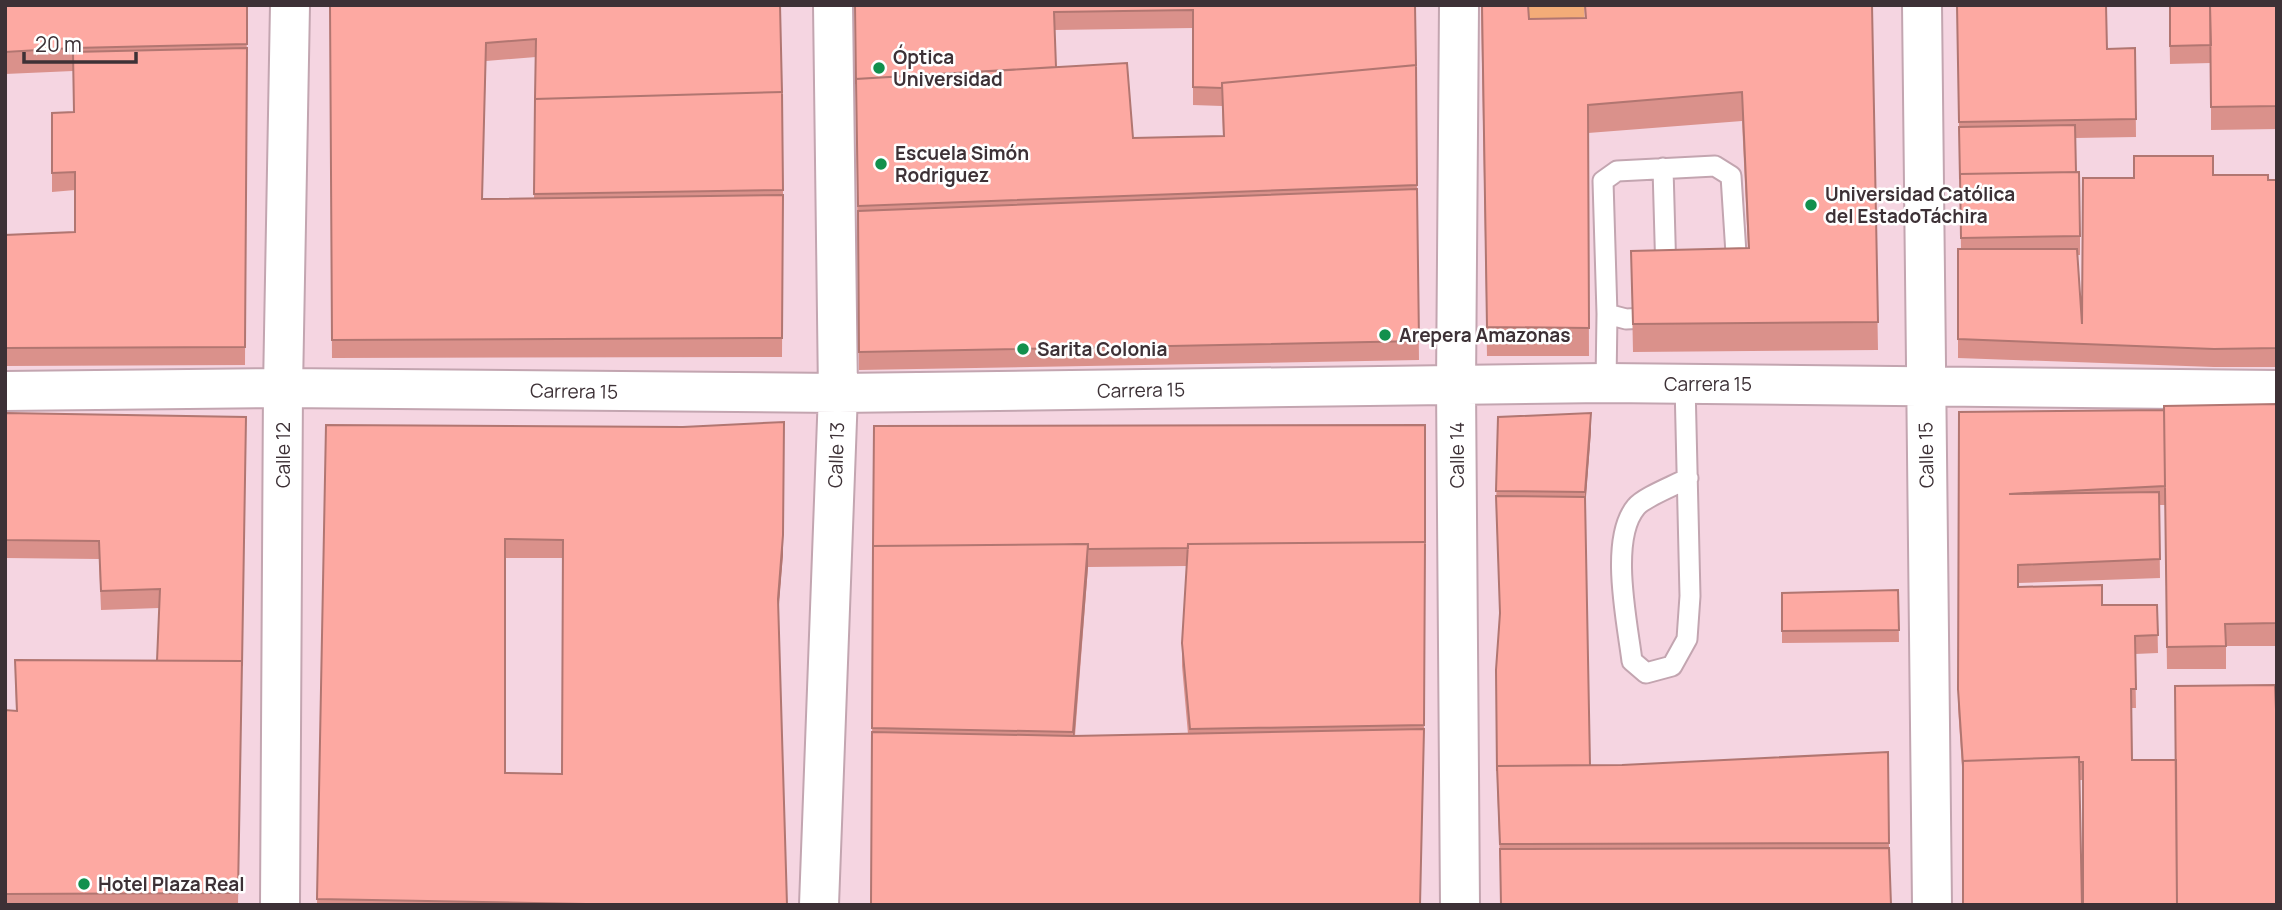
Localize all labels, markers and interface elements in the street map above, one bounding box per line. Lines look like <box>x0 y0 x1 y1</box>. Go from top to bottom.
scale bar <box>24 21 136 65</box>
text: 20 m <box>35 30 82 58</box>
place label: Óptica Universidad <box>893 44 1003 92</box>
marker: Óptica Universidad <box>871 60 887 76</box>
place label: Escuela Simón Rodriguez <box>895 140 1029 188</box>
marker: Escuela Simón Rodriguez <box>873 156 889 172</box>
place label: Universidad Católica del EstadoTáchira <box>1825 181 2015 229</box>
marker: Universidad Católica del EstadoTáchira <box>1803 197 1819 213</box>
place label: Arepera Amazonas <box>1399 322 1571 348</box>
marker: Arepera Amazonas <box>1377 327 1393 343</box>
place label: Sarita Colonia <box>1037 336 1167 362</box>
marker: Sarita Colonia <box>1015 341 1031 357</box>
street label: Carrera 15 <box>1664 371 1752 397</box>
street label: Carrera 15 <box>1097 376 1185 404</box>
street label: Carrera 15 <box>530 377 618 405</box>
street label: Calle 12 <box>270 422 296 488</box>
street label: Calle 13 <box>822 422 850 488</box>
street label: Calle 14 <box>1444 422 1470 488</box>
street label: Calle 15 <box>1912 422 1940 488</box>
place label: Hotel Plaza Real <box>98 871 245 897</box>
marker: Hotel Plaza Real <box>76 876 92 892</box>

